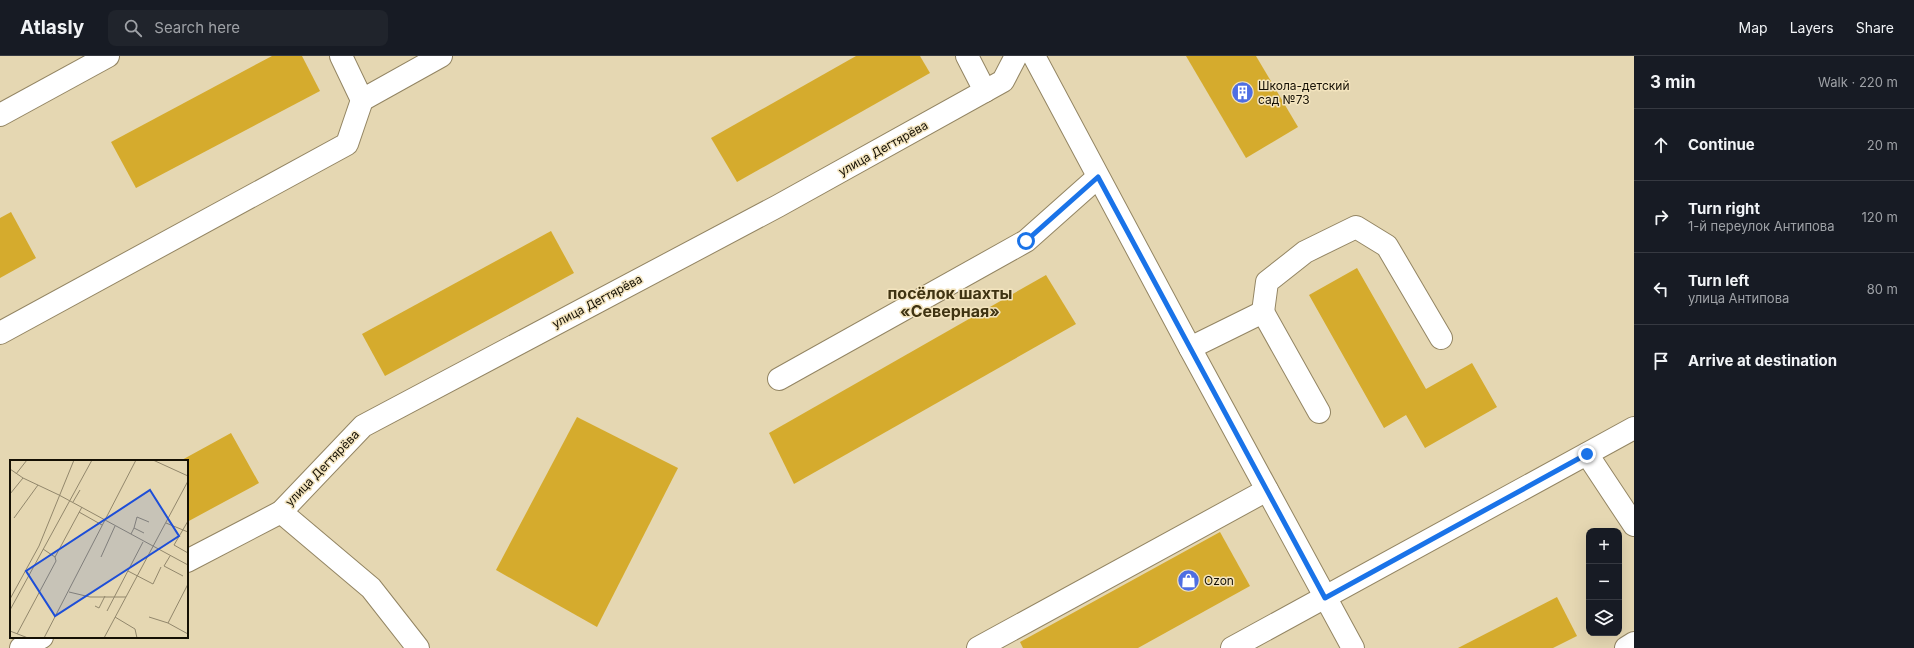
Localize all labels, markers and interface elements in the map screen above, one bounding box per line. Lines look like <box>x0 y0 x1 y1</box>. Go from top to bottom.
search box <box>108 10 388 46</box>
text: Atlasly <box>20 16 84 39</box>
icon: search <box>122 17 144 39</box>
text: Search here <box>154 18 240 37</box>
text: Map <box>1739 19 1768 36</box>
text: Layers <box>1790 19 1834 36</box>
text: Share <box>1856 19 1894 36</box>
text: 3 min <box>1650 72 1696 92</box>
text: Walk · 220 m <box>1818 74 1898 90</box>
place label: Школа-детский сад №73 <box>1258 78 1350 107</box>
building icon: Школа-детский сад №73 <box>1229 79 1255 105</box>
street label: улица Дегтярёва <box>836 117 930 179</box>
icon: ahead <box>1650 134 1672 156</box>
text: Continue <box>1688 135 1755 154</box>
text: 20 m <box>1867 137 1898 153</box>
text: Turn right <box>1688 199 1760 218</box>
icon: right <box>1650 206 1672 228</box>
text: 120 m <box>1862 209 1898 225</box>
text: 1-й переулок Антипова <box>1688 218 1835 234</box>
route start <box>1017 232 1035 250</box>
street label: улица Дегтярёва <box>549 271 645 331</box>
text: Turn left <box>1688 271 1749 290</box>
icon: left <box>1650 278 1672 300</box>
text: 80 m <box>1867 281 1898 297</box>
district label: посёлок шахты «Северная» <box>888 283 1012 321</box>
text: улица Антипова <box>1688 290 1789 306</box>
icon: arrive <box>1650 350 1672 372</box>
text: Arrive at destination <box>1688 351 1837 370</box>
street label: улица Дегтярёва <box>282 427 362 509</box>
route end <box>1578 445 1596 463</box>
inset map <box>10 460 188 638</box>
map controls <box>1586 528 1622 636</box>
button: + <box>1586 528 1622 564</box>
button: − <box>1586 564 1622 600</box>
shop icon: Ozon <box>1175 567 1201 593</box>
place label: Ozon <box>1204 573 1234 588</box>
button: layers <box>1586 600 1622 636</box>

